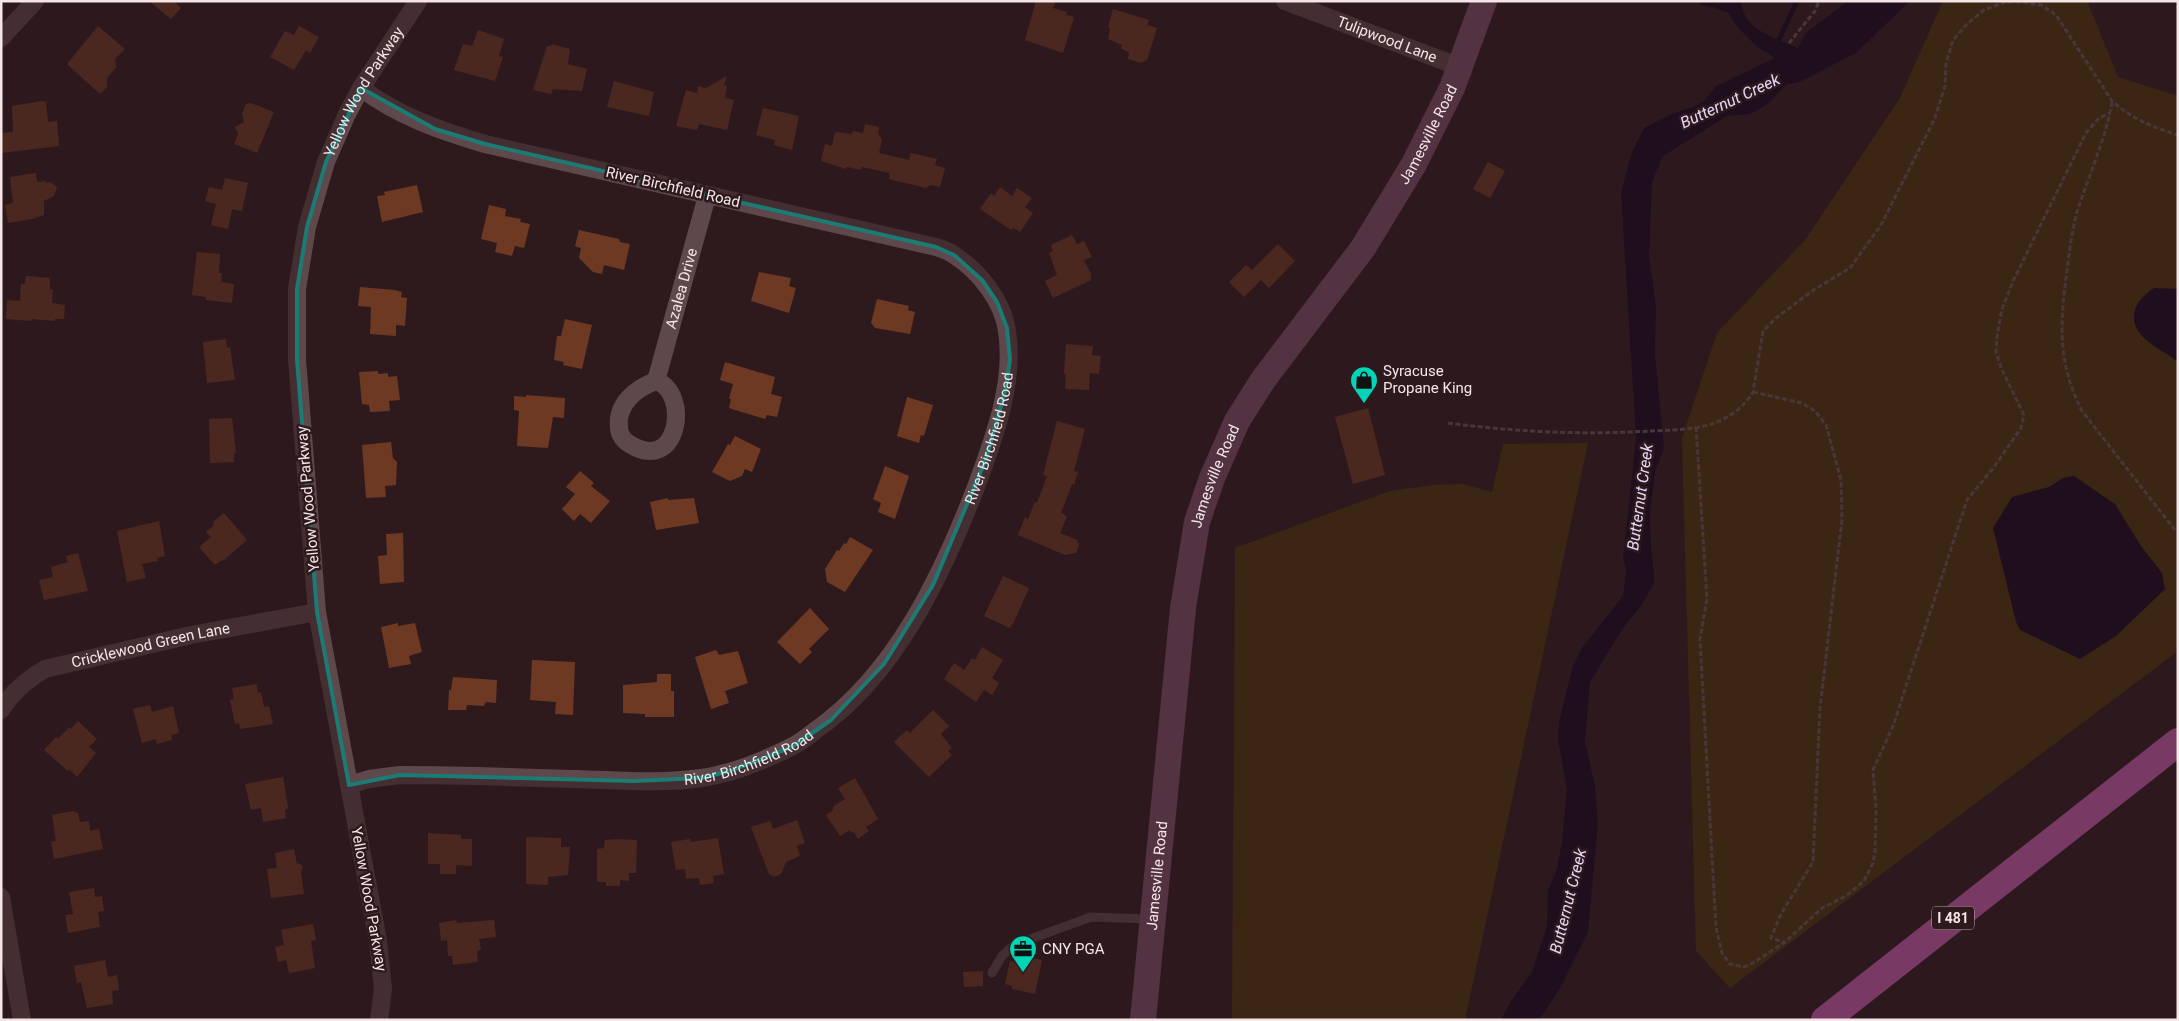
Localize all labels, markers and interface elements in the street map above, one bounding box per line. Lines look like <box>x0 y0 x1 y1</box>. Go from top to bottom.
street label: Tulipwood Lane <box>1334 12 1440 66</box>
street label: Yellow Wood Parkway <box>320 24 407 160</box>
water label: Butternut Creek <box>1677 69 1784 132</box>
street label: Jamesville Road <box>1395 82 1461 188</box>
street label: River Birchfield Road <box>604 163 742 211</box>
street label: Azalea Drive <box>662 246 701 331</box>
place label: Syracuse Propane King <box>1383 362 1472 397</box>
shop icon: Syracuse Propane King <box>1349 365 1379 404</box>
street label: River Birchfield Road <box>961 371 1017 507</box>
street label: Jamesville Road <box>1187 422 1243 529</box>
street label: Yellow Wood Parkway <box>293 425 323 573</box>
water label: Butternut Creek <box>1623 441 1657 552</box>
street label: Cricklewood Green Lane <box>70 619 231 672</box>
street label: River Birchfield Road <box>683 726 817 789</box>
street label: Jamesville Road <box>1143 820 1171 931</box>
street label: Yellow Wood Parkway <box>347 825 391 973</box>
water label: Butternut Creek <box>1546 845 1590 955</box>
road number: I 481 <box>1932 906 1974 930</box>
office icon: CNY PGA <box>1008 934 1038 973</box>
place label: CNY PGA <box>1042 940 1105 958</box>

